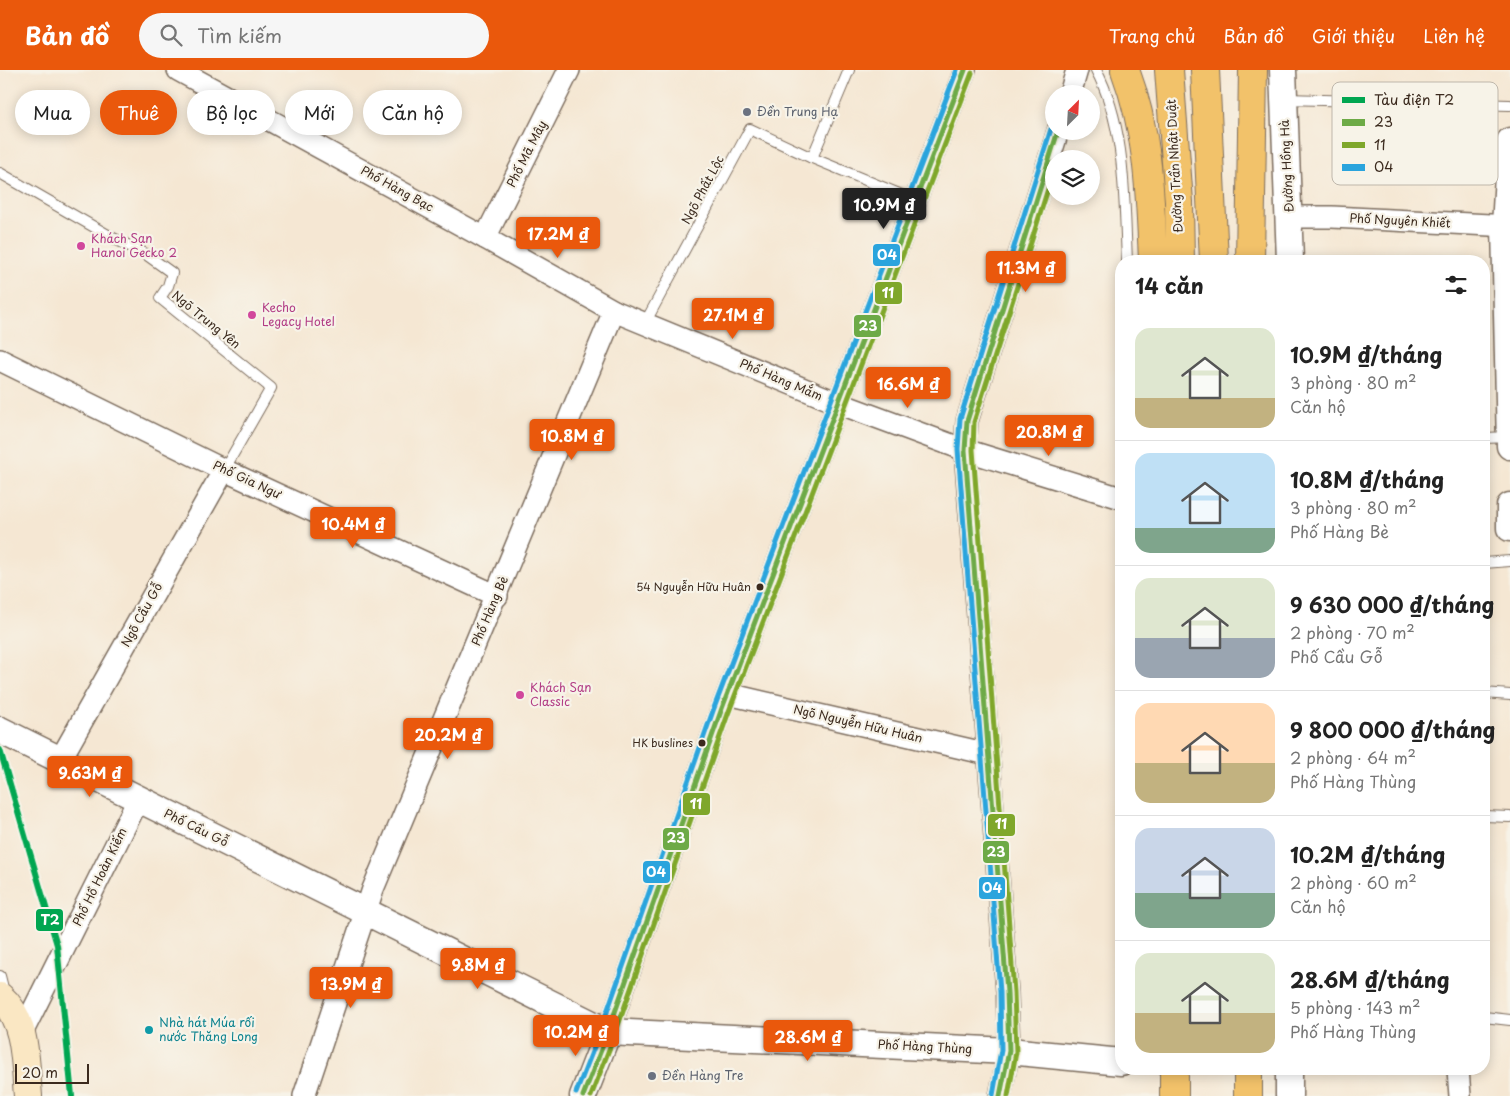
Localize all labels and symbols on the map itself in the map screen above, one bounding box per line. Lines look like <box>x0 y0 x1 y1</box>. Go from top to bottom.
legend <box>1332 82 1498 185</box>
north arrow <box>1045 85 1100 140</box>
text: Tàu điện T2 <box>1374 89 1454 110</box>
street label: Đường Trần Nhật Duật <box>1162 99 1186 233</box>
place label: Đền Trung Hạ <box>757 102 838 120</box>
marker: Đền Trung Hạ <box>741 106 753 118</box>
text: 23 <box>1374 111 1393 132</box>
street label: Phố Mã Mây <box>502 117 551 190</box>
street label: Đường Hồng Hà <box>1275 119 1297 213</box>
text: 11 <box>1374 134 1386 155</box>
street label: Ngõ Phất Lộc <box>676 152 728 227</box>
text: 04 <box>1374 156 1394 177</box>
street label: Phố Hàng Bạc <box>358 161 437 216</box>
pin: 10.9M ₫ <box>838 188 930 230</box>
street label: Phố Nguyên Khiết <box>1349 208 1451 232</box>
pin: 17.2M ₫ <box>512 216 604 259</box>
place label: Khách Sạn Hanoi Gecko 2 <box>91 229 177 261</box>
marker: Khách Sạn Hanoi Gecko 2 <box>75 240 87 252</box>
line badge: 04 <box>872 243 901 267</box>
text: 04 <box>877 244 897 265</box>
pin: 11.3M ₫ <box>980 250 1072 293</box>
line badge: 11 <box>874 281 903 305</box>
text: 11 <box>882 282 894 303</box>
street label: Ngõ Trung Yên <box>169 286 245 352</box>
place label: Kecho Legacy Hotel <box>262 298 335 330</box>
pin: 27.1M ₫ <box>687 298 779 340</box>
marker: Kecho Legacy Hotel <box>246 309 258 321</box>
line badge: 23 <box>853 314 882 338</box>
text: 23 <box>859 315 877 336</box>
street label: Phố Hàng Mắm <box>737 354 826 405</box>
pin: 16.6M ₫ <box>862 366 954 409</box>
pin: 20.8M ₫ <box>1003 414 1095 457</box>
pin: 10.8M ₫ <box>526 418 618 461</box>
street label: Phố Gia Ngư <box>210 455 286 503</box>
pin: 10.4M ₫ <box>307 506 399 549</box>
street label: Phố Hàng Bè <box>466 573 512 648</box>
place label: 54 Nguyễn Hữu Huân <box>636 578 751 595</box>
street label: Ngõ Cầu Gỗ <box>116 579 166 650</box>
marker: 54 Nguyễn Hữu Huân <box>755 582 765 592</box>
place label: Khách Sạn Classic <box>530 678 592 710</box>
marker: Khách Sạn Classic <box>514 689 526 701</box>
street label: Ngõ Nguyễn Hữu Huân <box>792 699 925 747</box>
pin: 20.2M ₫ <box>402 718 494 760</box>
place label: HK buslines <box>633 734 693 751</box>
marker: HK buslines <box>697 738 707 748</box>
pin: 9.63M ₫ <box>44 756 136 798</box>
line badge: 11 <box>682 792 711 816</box>
text: 11 <box>690 793 702 814</box>
street label: Phố Cầu Gỗ <box>161 804 232 851</box>
line badge: 11 <box>987 813 1016 837</box>
text: 11 <box>995 813 1007 834</box>
street label: Phố Hồ Hoàn Kiếm <box>67 824 131 929</box>
line badge: 23 <box>662 827 690 851</box>
text: 23 <box>667 827 685 848</box>
line badge: 23 <box>982 840 1010 864</box>
text: 23 <box>987 841 1005 862</box>
line badge: 04 <box>642 860 671 884</box>
text: 04 <box>646 861 666 882</box>
line badge: 04 <box>978 876 1006 900</box>
text: 04 <box>982 877 1002 898</box>
line badge: T2 <box>35 908 64 932</box>
text: T2 <box>40 909 60 930</box>
pin: 9.8M ₫ <box>437 948 519 990</box>
pin: 13.9M ₫ <box>305 966 397 1009</box>
place label: Nhà hát Múa rối nước Thăng Long <box>159 1013 258 1045</box>
pin: 10.2M ₫ <box>530 1014 622 1057</box>
pin: 28.6M ₫ <box>762 1020 854 1062</box>
marker: Nhà hát Múa rối nước Thăng Long <box>143 1024 155 1036</box>
street label: Phố Hàng Thùng <box>877 1035 973 1057</box>
scale bar <box>15 1061 89 1084</box>
place label: Đền Hàng Tre <box>662 1066 743 1084</box>
marker: Đền Hàng Tre <box>646 1070 658 1082</box>

